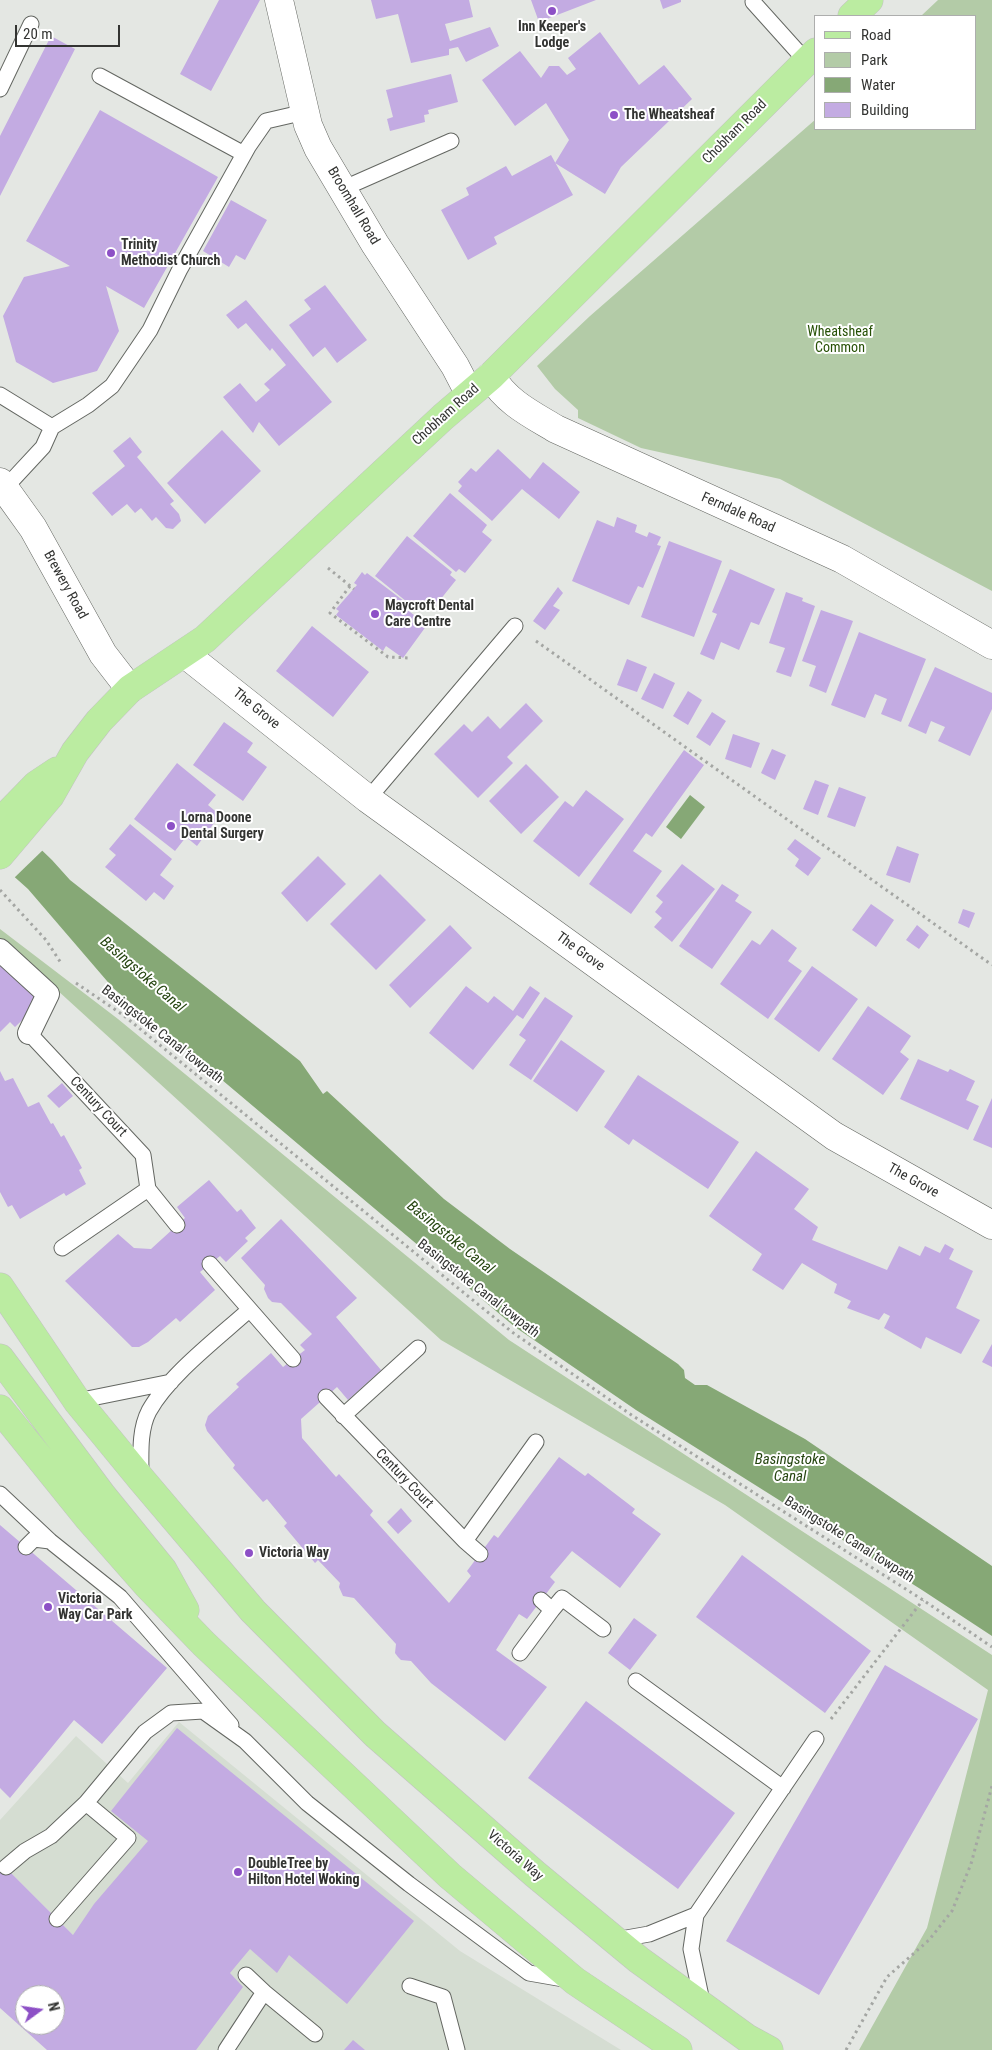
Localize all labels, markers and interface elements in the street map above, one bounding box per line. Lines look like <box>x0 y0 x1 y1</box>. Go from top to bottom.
marker: Inn Keeper's Lodge <box>546 5 558 17</box>
scale bar <box>18 15 122 47</box>
legend <box>814 15 977 130</box>
place label: Inn Keeper's Lodge <box>518 19 586 52</box>
text: 20 m <box>23 25 53 43</box>
text: Road <box>861 26 891 44</box>
text: Park <box>861 51 888 69</box>
text: Water <box>861 76 895 94</box>
street label: Chobham Road <box>699 96 771 168</box>
text: Building <box>861 101 909 119</box>
place label: The Wheatsheaf <box>624 107 715 123</box>
marker: The Wheatsheaf <box>608 109 620 121</box>
street label: Broomhall Road <box>323 164 383 248</box>
place label: Trinity Methodist Church <box>121 237 220 270</box>
marker: Trinity Methodist Church <box>105 247 117 259</box>
park label: Wheatsheaf Common <box>807 324 873 357</box>
street label: Chobham Road <box>409 381 483 449</box>
street label: Ferndale Road <box>699 489 777 537</box>
street label: Brewery Road <box>39 548 91 622</box>
place label: Maycroft Dental Care Centre <box>385 598 474 630</box>
marker: Maycroft Dental Care Centre <box>369 608 381 620</box>
street label: The Grove <box>229 685 283 733</box>
place label: Lorna Doone Dental Surgery <box>181 810 264 842</box>
marker: Lorna Doone Dental Surgery <box>165 820 177 832</box>
street label: The Grove <box>553 929 607 975</box>
water label: Basingstoke Canal <box>96 933 188 1017</box>
street label: Basingstoke Canal towpath <box>98 982 226 1088</box>
street label: Century Court <box>66 1073 130 1141</box>
street label: The Grove <box>885 1160 941 1202</box>
water label: Basingstoke Canal <box>403 1198 497 1278</box>
street label: Basingstoke Canal towpath <box>414 1236 542 1342</box>
street label: Century Court <box>372 1446 436 1512</box>
water label: Basingstoke Canal <box>755 1451 825 1486</box>
street label: Basingstoke Canal towpath <box>781 1493 917 1587</box>
place label: Victoria Way <box>259 1545 329 1561</box>
marker: Victoria Way <box>243 1547 255 1559</box>
place label: Victoria Way Car Park <box>58 1591 132 1624</box>
marker: Victoria Way Car Park <box>42 1601 54 1613</box>
street label: Victoria Way <box>484 1827 546 1885</box>
place label: DoubleTree by Hilton Hotel Woking <box>248 1856 360 1888</box>
marker: DoubleTree by Hilton Hotel Woking <box>232 1866 244 1878</box>
north arrow <box>15 1985 65 2035</box>
text: N <box>45 2001 62 2013</box>

